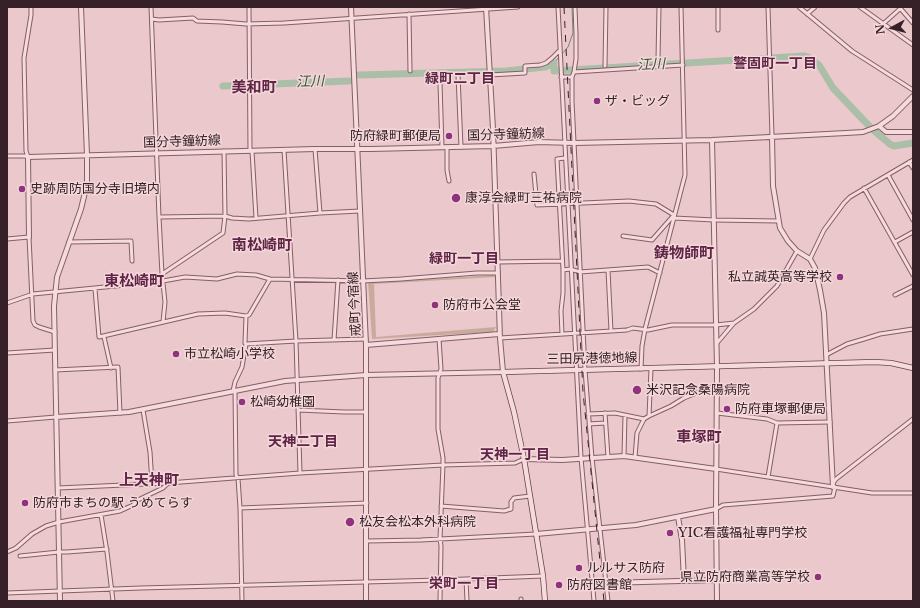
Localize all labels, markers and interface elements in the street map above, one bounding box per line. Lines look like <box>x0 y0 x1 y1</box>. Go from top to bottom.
north arrow <box>872 8 912 48</box>
text: N <box>873 23 888 35</box>
water label: 江川 <box>637 56 665 74</box>
district label: 警固町一丁目 <box>733 56 817 72</box>
district label: 緑町二丁目 <box>425 71 495 87</box>
water label: 江川 <box>296 73 324 91</box>
district label: 美和町 <box>232 79 276 97</box>
place label: ザ・ビッグ <box>605 93 670 109</box>
marker: ザ・ビッグ <box>592 96 602 106</box>
street label: 国分寺鐘紡線 <box>467 126 545 144</box>
place label: 防府緑町郵便局 <box>350 128 441 144</box>
marker: 防府緑町郵便局 <box>444 131 454 141</box>
street label: 国分寺鐘紡線 <box>143 133 221 151</box>
place label: 史跡周防国分寺旧境内 <box>30 181 160 197</box>
marker: 史跡周防国分寺旧境内 <box>17 184 27 194</box>
place label: 康淳会緑町三祐病院 <box>465 190 582 206</box>
marker: 康淳会緑町三祐病院 <box>450 192 462 204</box>
district label: 南松崎町 <box>232 237 292 255</box>
district label: 鋳物師町 <box>654 245 714 263</box>
district label: 緑町一丁目 <box>429 251 499 267</box>
place label: 私立誠英高等学校 <box>728 269 832 285</box>
street label: 戒町今宿線 <box>346 271 364 337</box>
marker: 私立誠英高等学校 <box>835 272 845 282</box>
district label: 東松崎町 <box>104 273 164 291</box>
place label: 防府市公会堂 <box>443 297 521 313</box>
marker: 防府市公会堂 <box>430 300 440 310</box>
place label: 市立松崎小学校 <box>184 346 275 362</box>
marker: 市立松崎小学校 <box>171 349 181 359</box>
street label: 三田尻港徳地線 <box>546 350 638 368</box>
place label: 米沢記念桑陽病院 <box>646 382 750 398</box>
marker: 米沢記念桑陽病院 <box>631 384 643 396</box>
place label: 松崎幼稚園 <box>250 394 315 410</box>
marker: 松崎幼稚園 <box>237 397 247 407</box>
place label: 防府車塚郵便局 <box>735 401 826 417</box>
marker: 防府車塚郵便局 <box>722 404 732 414</box>
district label: 車塚町 <box>677 429 721 447</box>
district label: 天神二丁目 <box>268 434 338 450</box>
district label: 天神一丁目 <box>480 447 550 463</box>
district label: 上天神町 <box>119 472 179 490</box>
place label: 防府市まちの駅 うめてらす <box>33 495 193 511</box>
marker: 防府市まちの駅 うめてらす <box>20 498 30 508</box>
place label: 松友会松本外科病院 <box>359 514 476 530</box>
marker: 松友会松本外科病院 <box>344 516 356 528</box>
place label: YIC看護福祉専門学校 <box>678 525 807 541</box>
marker: YIC看護福祉専門学校 <box>665 528 675 538</box>
place label: ルルサス防府 <box>587 560 665 576</box>
marker: ルルサス防府 <box>574 563 584 573</box>
place label: 県立防府商業高等学校 <box>680 569 810 585</box>
marker: 県立防府商業高等学校 <box>813 572 823 582</box>
district label: 栄町一丁目 <box>429 576 499 592</box>
place label: 防府図書館 <box>567 577 632 593</box>
marker: 防府図書館 <box>554 580 564 590</box>

